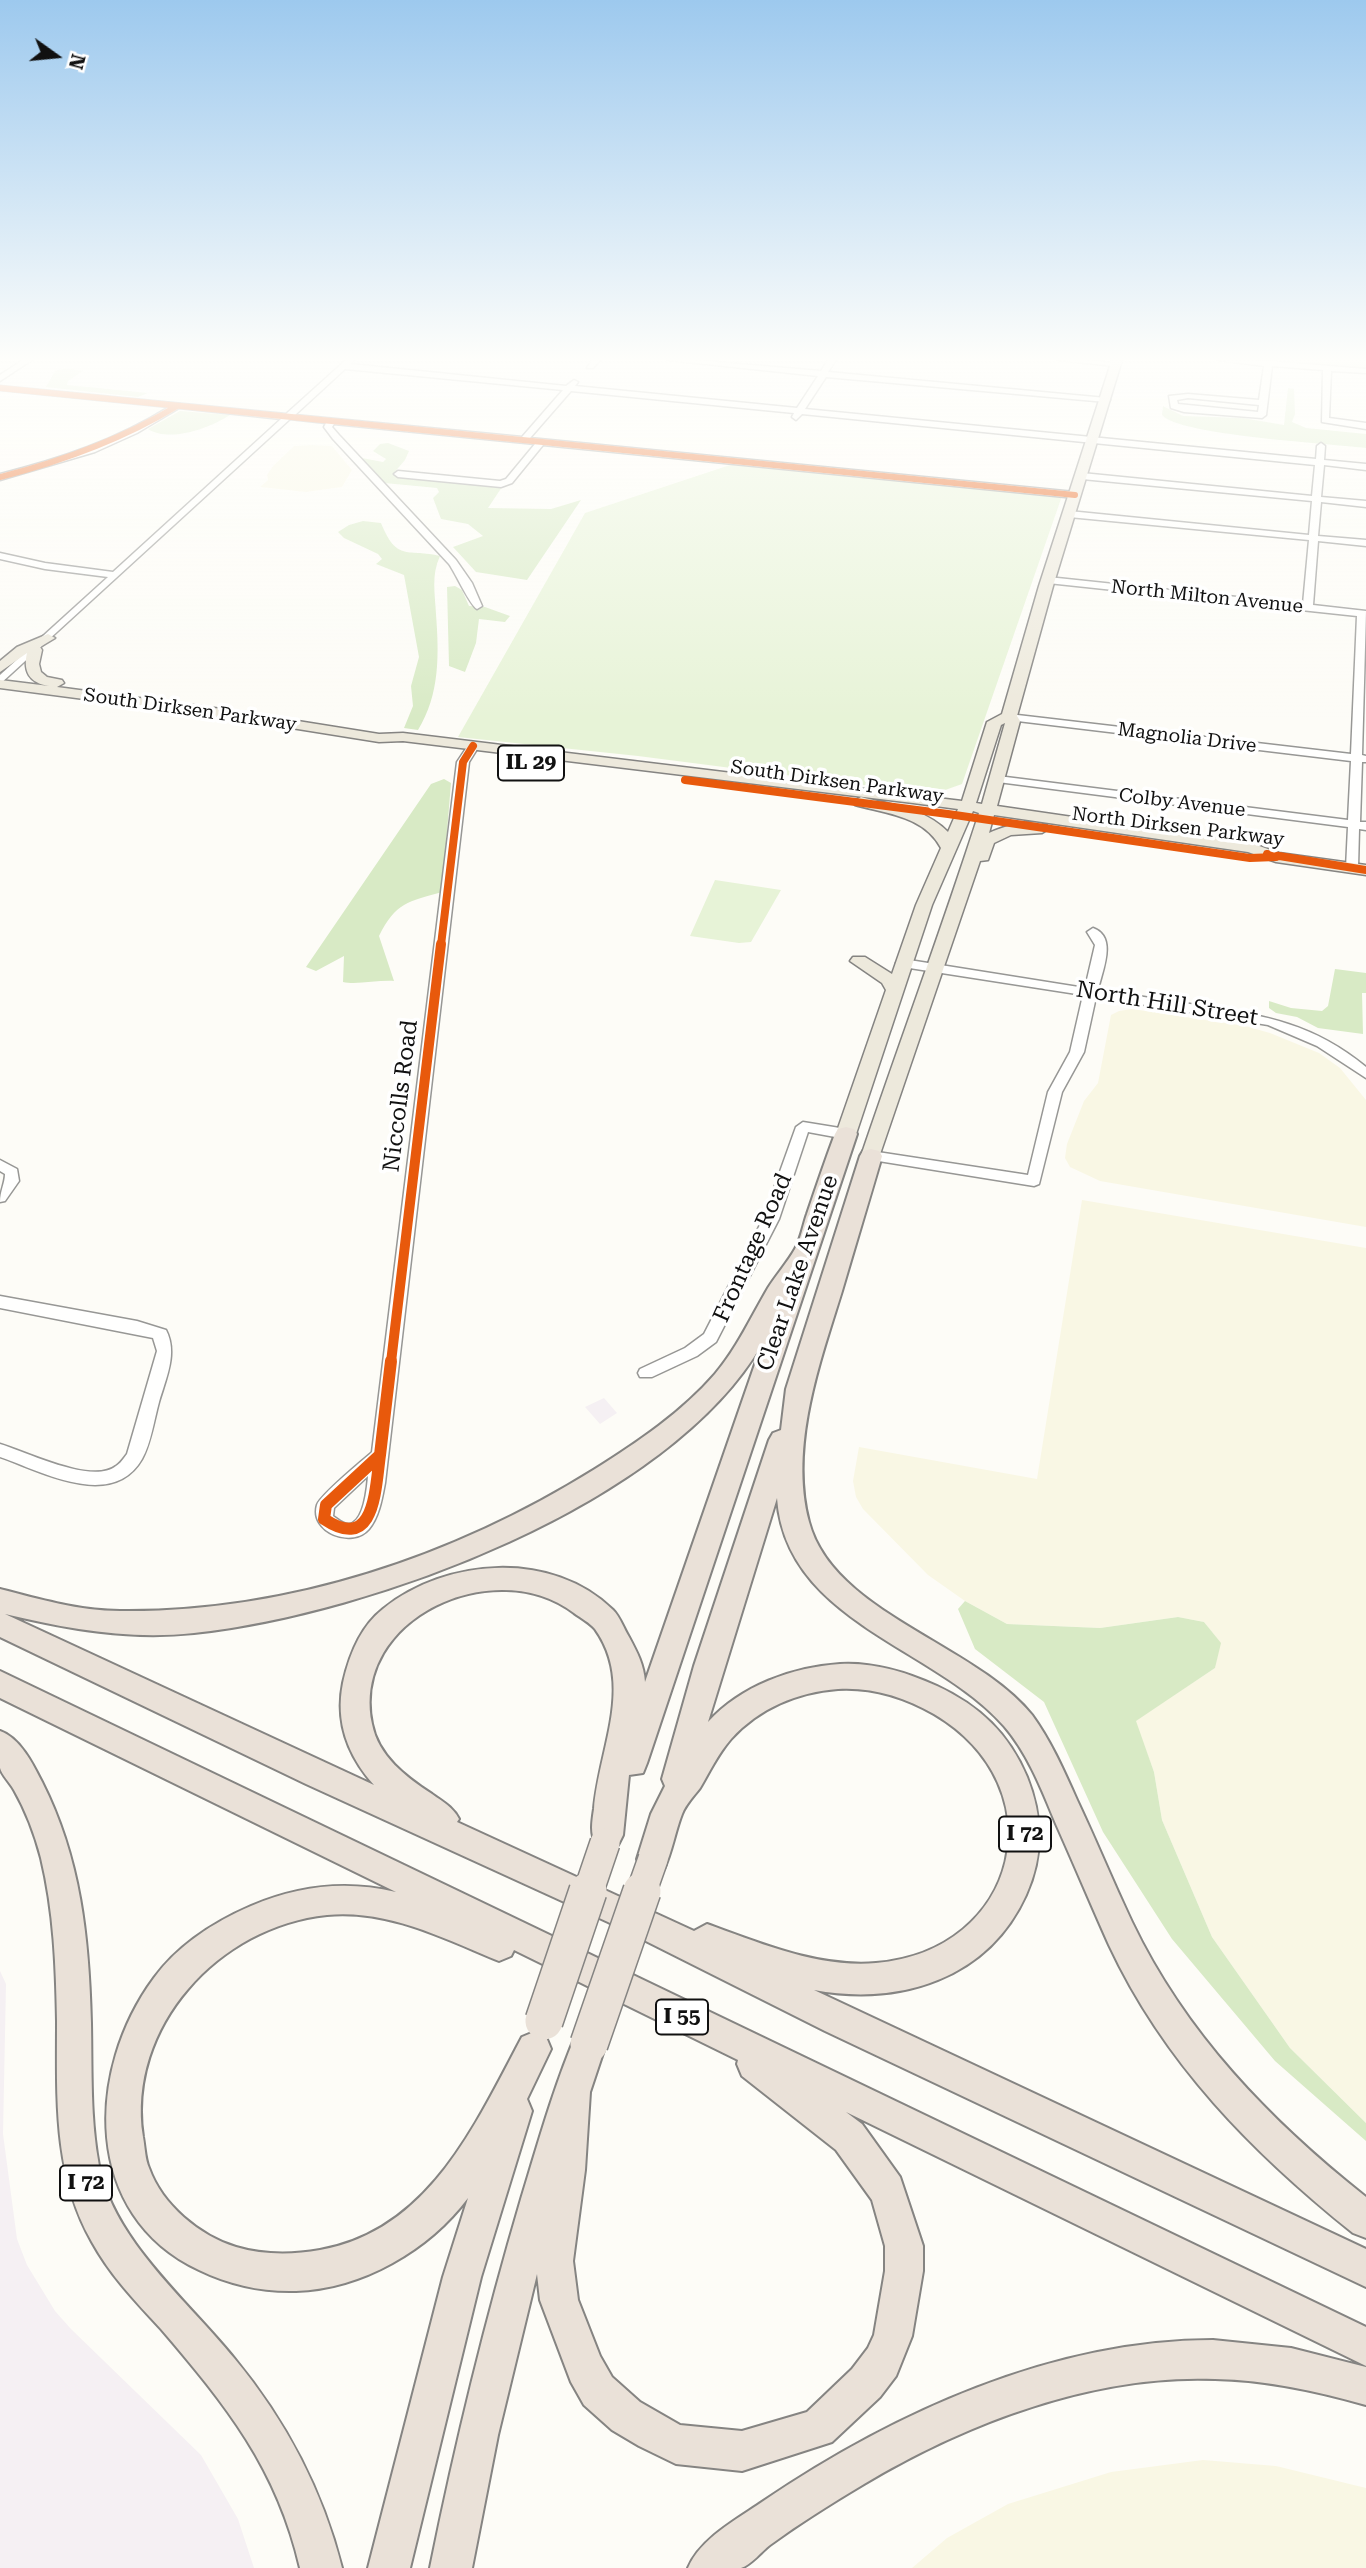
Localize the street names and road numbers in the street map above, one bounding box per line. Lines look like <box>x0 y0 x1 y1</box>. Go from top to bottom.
street label: North Milton Avenue <box>1110 576 1304 618</box>
street label: South Dirksen Parkway <box>82 684 298 736</box>
street label: Magnolia Drive <box>1116 718 1258 758</box>
road number: IL 29 <box>498 746 564 780</box>
street label: South Dirksen Parkway <box>729 756 945 808</box>
street label: Colby Avenue <box>1117 784 1247 822</box>
street label: North Dirksen Parkway <box>1070 803 1286 851</box>
street label: North Hill Street <box>1074 976 1260 1032</box>
street label: Niccolls Road <box>378 1018 424 1174</box>
street label: Frontage Road <box>708 1169 798 1327</box>
street label: Clear Lake Avenue <box>751 1171 845 1375</box>
road number: I 72 <box>999 1816 1051 1852</box>
road number: I 55 <box>656 2000 708 2035</box>
road number: I 72 <box>60 2166 112 2200</box>

